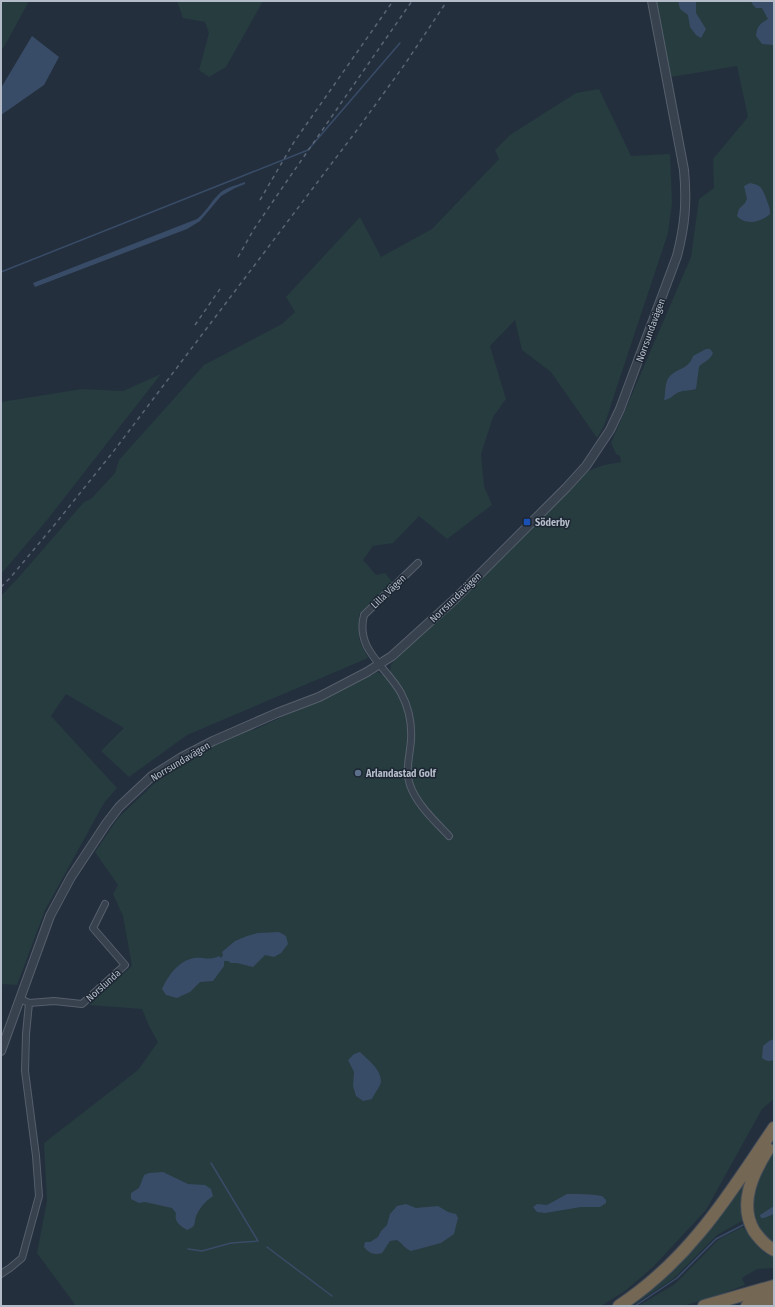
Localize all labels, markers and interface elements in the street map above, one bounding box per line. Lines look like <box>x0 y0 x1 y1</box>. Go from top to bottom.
street label: Norrsundavägen <box>634 297 668 364</box>
marker: Söderby <box>522 517 532 527</box>
place label: Söderby <box>535 517 570 529</box>
street label: Norrsundavägen <box>427 570 484 625</box>
street label: Lilla Vägen <box>369 572 409 611</box>
street label: Norrsundavägen <box>149 739 212 784</box>
marker: Arlandastad Golf <box>353 768 363 778</box>
place label: Arlandastad Golf <box>365 768 437 780</box>
street label: Norslunda <box>84 967 123 1004</box>

